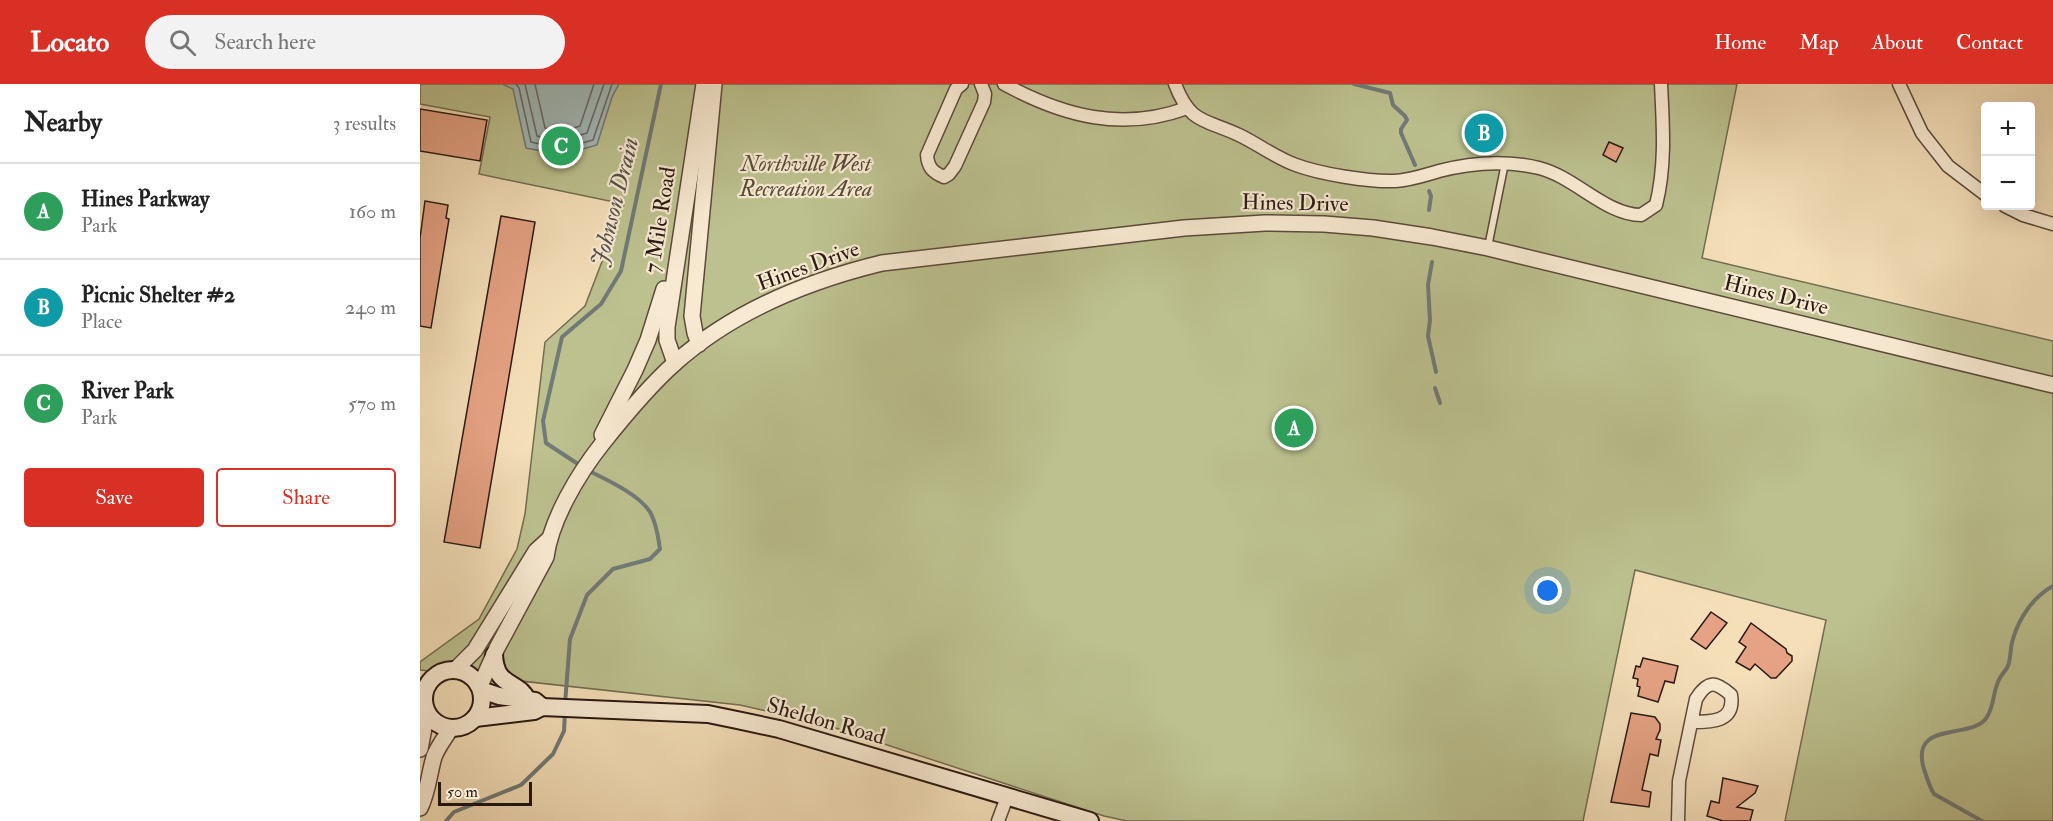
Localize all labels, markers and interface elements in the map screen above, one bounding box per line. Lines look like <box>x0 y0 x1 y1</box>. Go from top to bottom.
search box <box>145 15 565 69</box>
text: Locato <box>30 25 109 60</box>
icon: search <box>166 26 199 59</box>
text: Search here <box>214 28 316 56</box>
text: Home <box>1714 29 1766 56</box>
text: Map <box>1799 29 1839 56</box>
text: About <box>1872 29 1923 56</box>
text: Contact <box>1956 29 2023 56</box>
map controls <box>1981 102 2035 210</box>
button: + <box>1981 102 2035 156</box>
text: Nearby <box>24 107 102 139</box>
pin: B <box>1464 110 1504 156</box>
text: 3 results <box>333 111 396 136</box>
pin: C <box>542 124 580 168</box>
water label: Johnson Drain <box>584 134 646 270</box>
park label: Northville West Recreation Area <box>739 150 873 203</box>
button: − <box>1981 156 2035 210</box>
street label: 7 Mile Road <box>638 165 682 275</box>
text: Hines Parkway <box>81 185 209 213</box>
street label: Hines Drive <box>1241 188 1349 218</box>
text: A <box>37 199 50 224</box>
text: 160 m <box>349 199 396 224</box>
text: Park <box>81 213 117 238</box>
street label: Hines Drive <box>753 235 863 297</box>
street label: Hines Drive <box>1721 268 1831 322</box>
text: Picnic Shelter #2 <box>81 281 235 309</box>
text: B <box>37 295 50 320</box>
text: 240 m <box>345 295 396 320</box>
text: Place <box>81 309 122 334</box>
text: River Park <box>81 377 174 405</box>
text: C <box>36 391 51 416</box>
text: 570 m <box>348 391 396 416</box>
text: Park <box>81 405 117 430</box>
pin: A <box>1274 406 1314 450</box>
button: Save <box>24 468 204 527</box>
button: Share <box>216 468 396 527</box>
your location <box>1533 576 1562 605</box>
street label: Sheldon Road <box>764 691 889 751</box>
scale bar <box>438 779 532 806</box>
text: 50 m <box>447 782 478 802</box>

